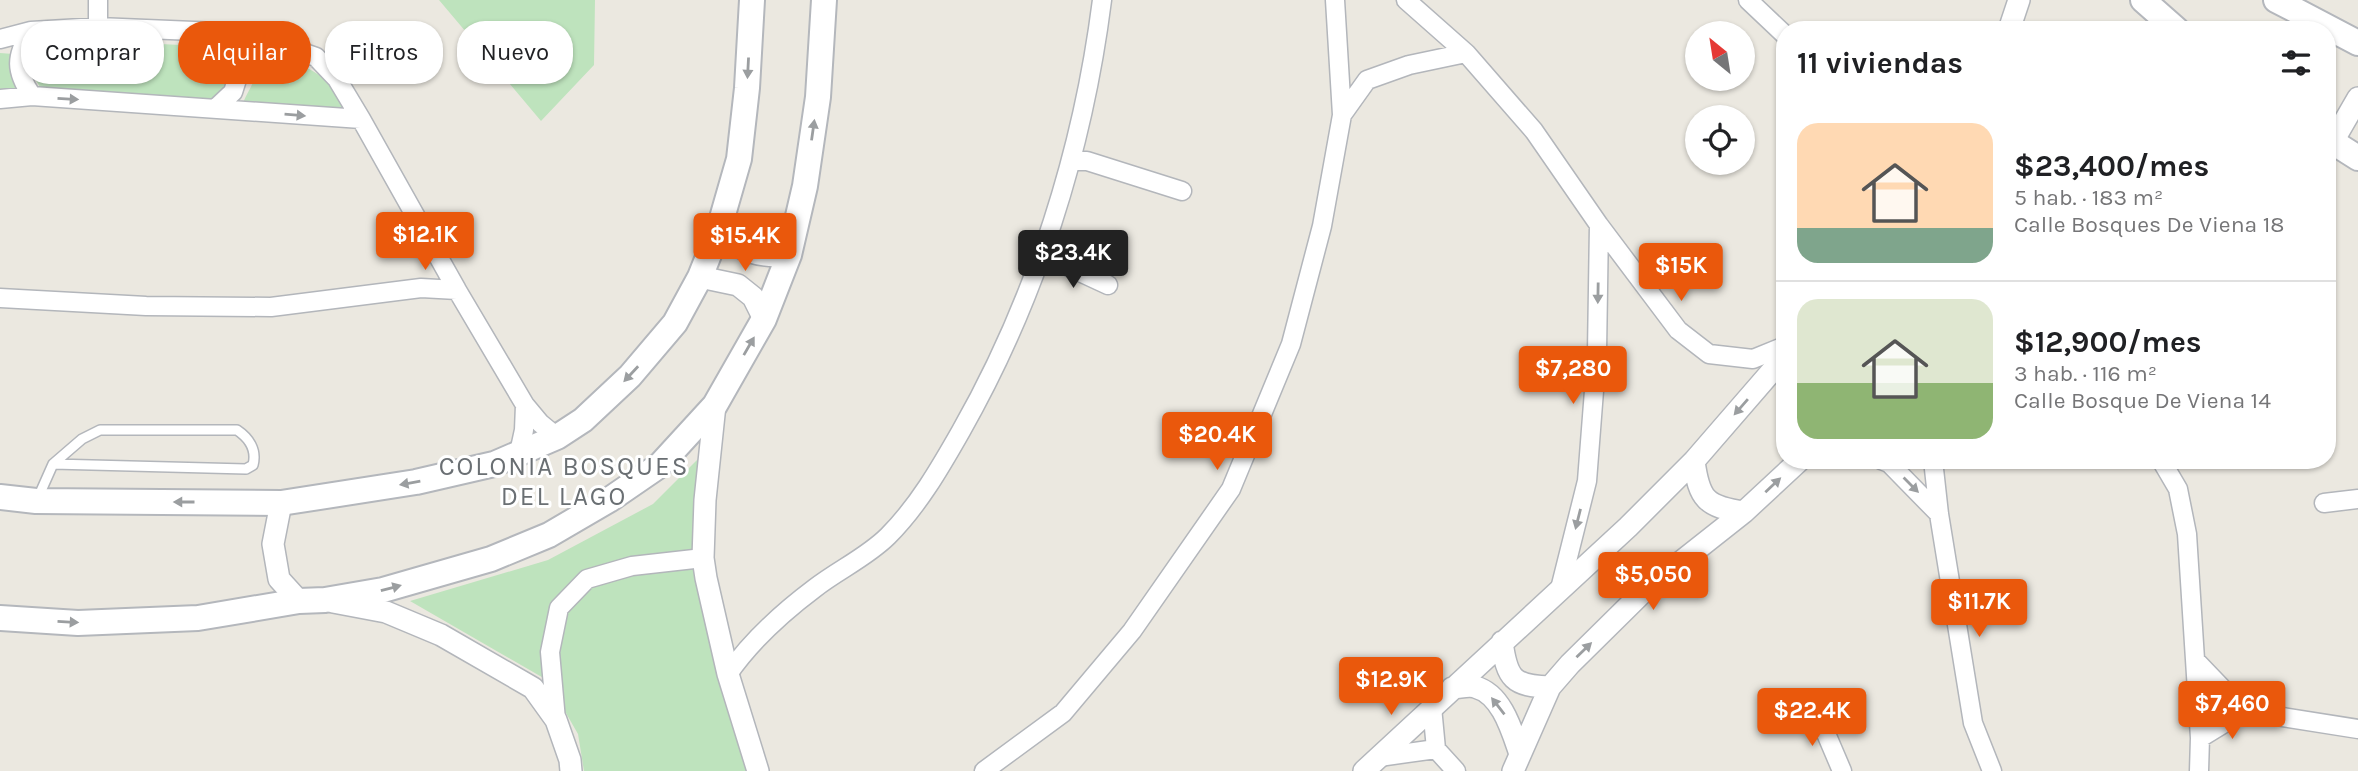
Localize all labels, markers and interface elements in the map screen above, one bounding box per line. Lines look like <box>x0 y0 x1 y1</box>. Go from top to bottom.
chip: Comprar <box>21 21 164 84</box>
chip: Alquilar <box>178 21 311 84</box>
chip: Filtros <box>325 21 443 84</box>
chip: Nuevo <box>457 21 573 84</box>
north arrow <box>1685 21 1755 91</box>
map controls <box>1685 21 1755 175</box>
icon: filters <box>2277 44 2315 82</box>
text: 11 viviendas <box>1797 45 1963 81</box>
one-way arrow <box>742 57 753 79</box>
one-way arrow <box>57 93 79 104</box>
button: locate <box>1685 105 1755 175</box>
one-way arrow <box>284 110 306 121</box>
one-way arrow <box>808 119 819 141</box>
text: $23,400/mes <box>2014 148 2209 184</box>
icon: home <box>1853 151 1937 235</box>
text: 5 hab. · 183 m² <box>2014 184 2163 211</box>
text: Calle Bosques De Viena 18 <box>2014 211 2284 238</box>
pin: $12.1K <box>368 212 482 272</box>
pin: $15.4K <box>688 214 802 273</box>
text: $12.1K <box>392 221 458 248</box>
text: $15.4K <box>709 222 781 249</box>
pin: $23.4K <box>1016 230 1130 290</box>
text: $23.4K <box>1034 239 1112 266</box>
pin: $15K <box>1640 244 1722 303</box>
text: $15K <box>1655 252 1707 279</box>
one-way arrow <box>1592 282 1603 304</box>
text: $12,900/mes <box>2014 324 2202 360</box>
icon: home <box>1853 327 1937 411</box>
one-way arrow <box>742 336 754 356</box>
pin: $7,280 <box>1516 346 1630 406</box>
text: $7,280 <box>1535 355 1611 382</box>
text: 3 hab. · 116 m² <box>2014 360 2157 387</box>
one-way arrow <box>623 365 639 382</box>
text: Calle Bosque De Viena 14 <box>2014 387 2271 414</box>
one-way arrow <box>1734 399 1749 416</box>
pin: $20.4K <box>1160 412 1274 472</box>
text: $20.4K <box>1178 421 1256 448</box>
district label: COLONIA BOSQUES DEL LAGO <box>439 451 689 512</box>
one-way arrow <box>1764 477 1781 493</box>
one-way arrow <box>1903 477 1920 494</box>
one-way arrow <box>399 478 421 489</box>
one-way arrow <box>173 496 195 508</box>
one-way arrow <box>1572 508 1583 530</box>
pin: $5,050 <box>1596 552 1710 612</box>
text: $5,050 <box>1614 561 1692 588</box>
pin: $11.7K <box>1922 580 2036 639</box>
one-way arrow <box>380 582 402 593</box>
text: $11.7K <box>1947 588 2011 615</box>
one-way arrow <box>57 617 79 628</box>
one-way arrow <box>1575 643 1592 659</box>
pin: $12.9K <box>1334 658 1448 717</box>
text: $12.9K <box>1355 666 1427 693</box>
pin: $7,460 <box>2175 682 2289 741</box>
pin: $22.4K <box>1755 688 1869 748</box>
text: $7,460 <box>2194 690 2270 717</box>
one-way arrow <box>1491 697 1505 715</box>
text: $22.4K <box>1773 697 1851 724</box>

